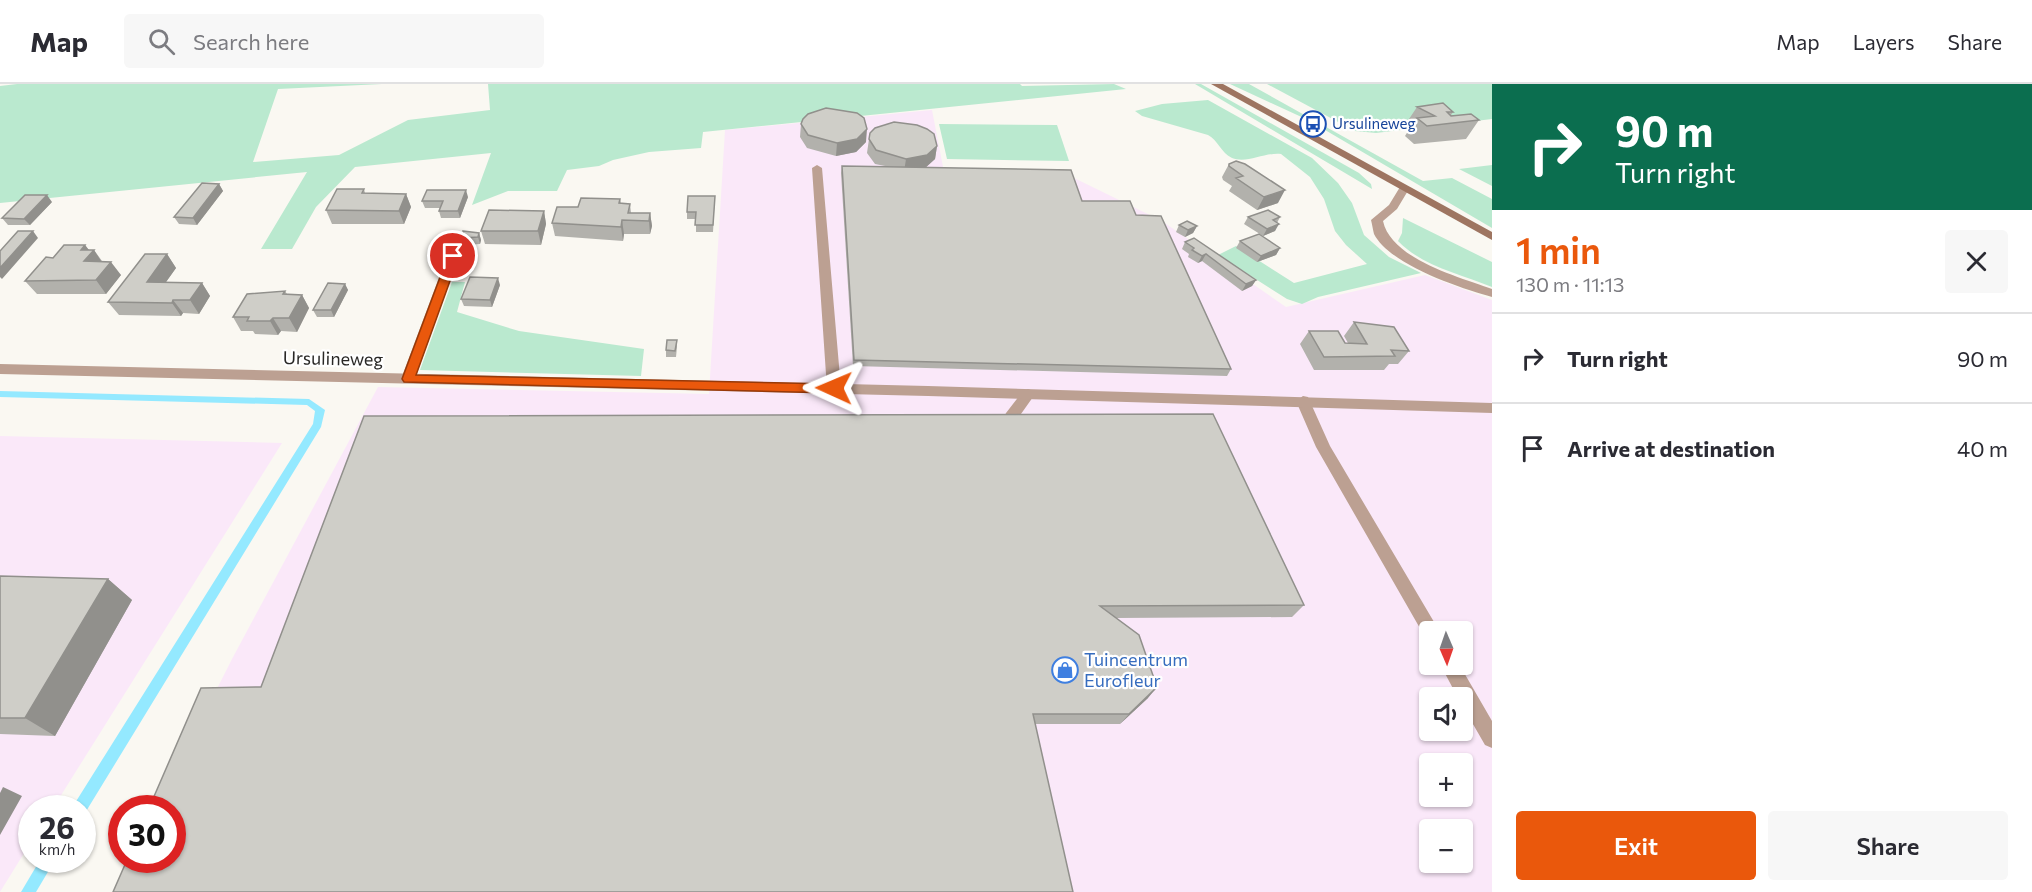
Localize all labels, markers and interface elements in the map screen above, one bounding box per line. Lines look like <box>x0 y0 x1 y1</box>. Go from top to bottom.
search box <box>124 14 544 68</box>
text: Map <box>30 24 88 58</box>
icon: search <box>145 25 178 58</box>
text: Search here <box>193 28 309 55</box>
text: Map <box>1776 29 1820 54</box>
text: Layers <box>1853 29 1915 54</box>
text: Share <box>1948 29 2002 54</box>
text: 90 m <box>1615 104 1714 156</box>
icon: right <box>1516 108 1594 186</box>
bus stop icon: Ursulineweg <box>1298 109 1328 139</box>
place label: Ursulineweg <box>1332 114 1416 132</box>
text: Turn right <box>1615 156 1735 189</box>
text: 1 min <box>1516 227 1601 271</box>
pin <box>427 230 478 281</box>
button: close <box>1945 230 2008 293</box>
icon: arrive <box>436 239 469 272</box>
text: 130 m · 11:13 <box>1516 272 1624 296</box>
icon: right <box>1516 342 1549 375</box>
text: Turn right <box>1567 345 1668 372</box>
text: 90 m <box>1957 345 2008 372</box>
street label: Ursulineweg <box>283 346 384 370</box>
position arrow <box>802 356 866 420</box>
icon: arrive <box>1516 432 1549 465</box>
text: Arrive at destination <box>1567 435 1775 462</box>
text: 40 m <box>1957 435 2008 462</box>
north arrow <box>1419 621 1473 675</box>
map controls <box>1419 621 1473 873</box>
place label: Tuincentrum Eurofleur <box>1084 648 1188 691</box>
shop icon: Tuincentrum Eurofleur <box>1050 655 1080 685</box>
button: sound <box>1419 687 1473 741</box>
button: + <box>1419 753 1473 807</box>
speed limit sign: 30 <box>108 795 186 873</box>
text: 26 <box>39 808 75 845</box>
button: Exit <box>1516 811 1756 880</box>
button: Share <box>1768 811 2008 880</box>
button: − <box>1419 819 1473 873</box>
text: km/h <box>39 840 75 858</box>

